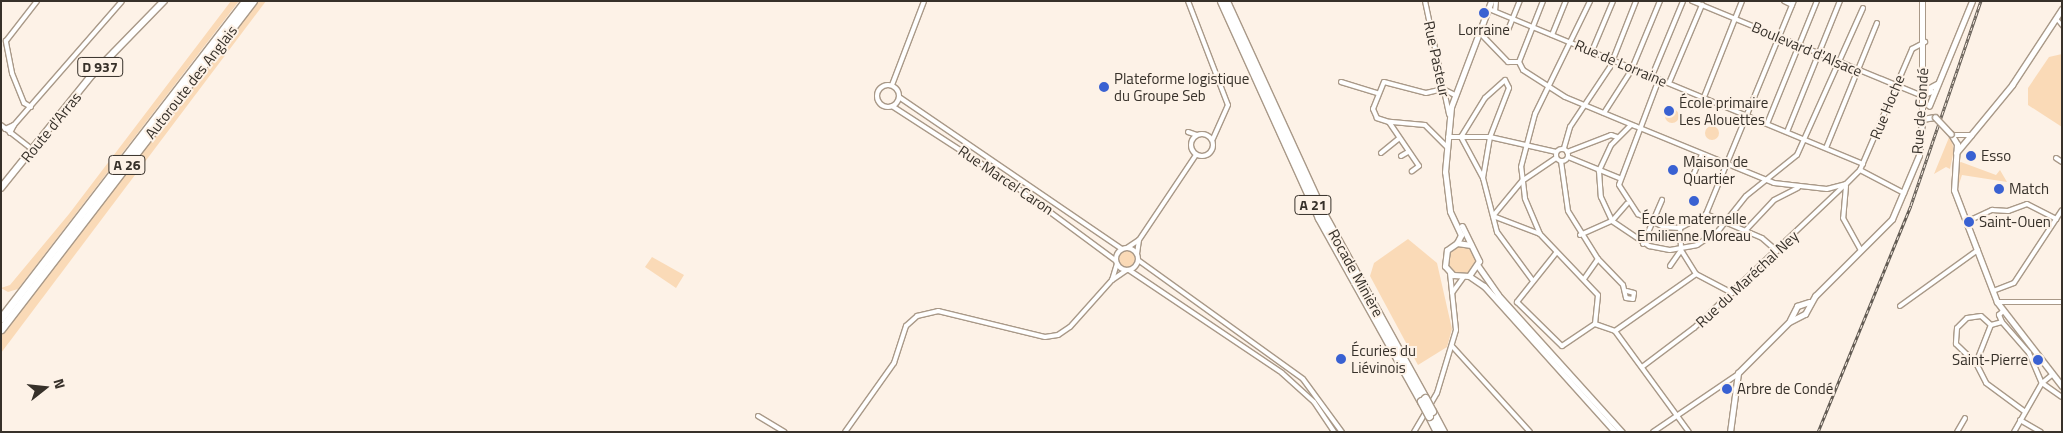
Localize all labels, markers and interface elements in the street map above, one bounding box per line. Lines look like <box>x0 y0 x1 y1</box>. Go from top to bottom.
marker: Lorraine <box>1478 7 1490 19</box>
street label: Boulevard d'Alsace <box>1749 18 1865 80</box>
street label: Rue Pasteur <box>1420 19 1454 99</box>
place label: Lorraine <box>1458 21 1510 39</box>
street label: Autoroute des Anglais <box>141 22 241 142</box>
street label: Rue de Lorraine <box>1572 35 1670 91</box>
road number: D 937 <box>76 56 124 78</box>
street label: Rue de Condé <box>1908 67 1932 155</box>
place label: Plateforme logistique du Groupe Seb <box>1114 69 1249 104</box>
street label: Rue Hoche <box>1866 72 1908 142</box>
marker: Plateforme logistique du Groupe Seb <box>1098 81 1110 93</box>
street label: Route d'Arras <box>17 88 85 166</box>
place label: École primaire Les Alouettes <box>1679 93 1768 128</box>
marker: École primaire Les Alouettes <box>1663 105 1675 117</box>
street label: Rue Marcel Caron <box>955 142 1057 218</box>
place label: Esso <box>1981 147 2011 165</box>
marker: Esso <box>1965 150 1977 162</box>
place label: Maison de Quartier <box>1683 152 1748 187</box>
road number: A 26 <box>108 154 146 176</box>
marker: Maison de Quartier <box>1667 164 1679 176</box>
place label: Match <box>2009 180 2049 198</box>
marker: Match <box>1993 183 2005 195</box>
road number: A 21 <box>1294 194 1332 216</box>
marker: École maternelle Emilienne Moreau <box>1688 195 1700 207</box>
place label: École maternelle Emilienne Moreau <box>1637 209 1751 244</box>
place label: Saint-Ouen <box>1979 213 2051 231</box>
marker: Saint-Ouen <box>1963 216 1975 228</box>
street label: Rocade Minière <box>1325 226 1387 320</box>
street label: Rue du Maréchal Ney <box>1692 227 1802 331</box>
place label: Écuries du Liévinois <box>1351 341 1416 376</box>
place label: Saint-Pierre <box>1952 351 2028 369</box>
marker: Écuries du Liévinois <box>1335 353 1347 365</box>
marker: Saint-Pierre <box>2032 354 2044 366</box>
north arrow <box>20 363 70 413</box>
text: N <box>48 376 71 391</box>
place label: Arbre de Condé <box>1737 380 1833 398</box>
marker: Arbre de Condé <box>1721 383 1733 395</box>

